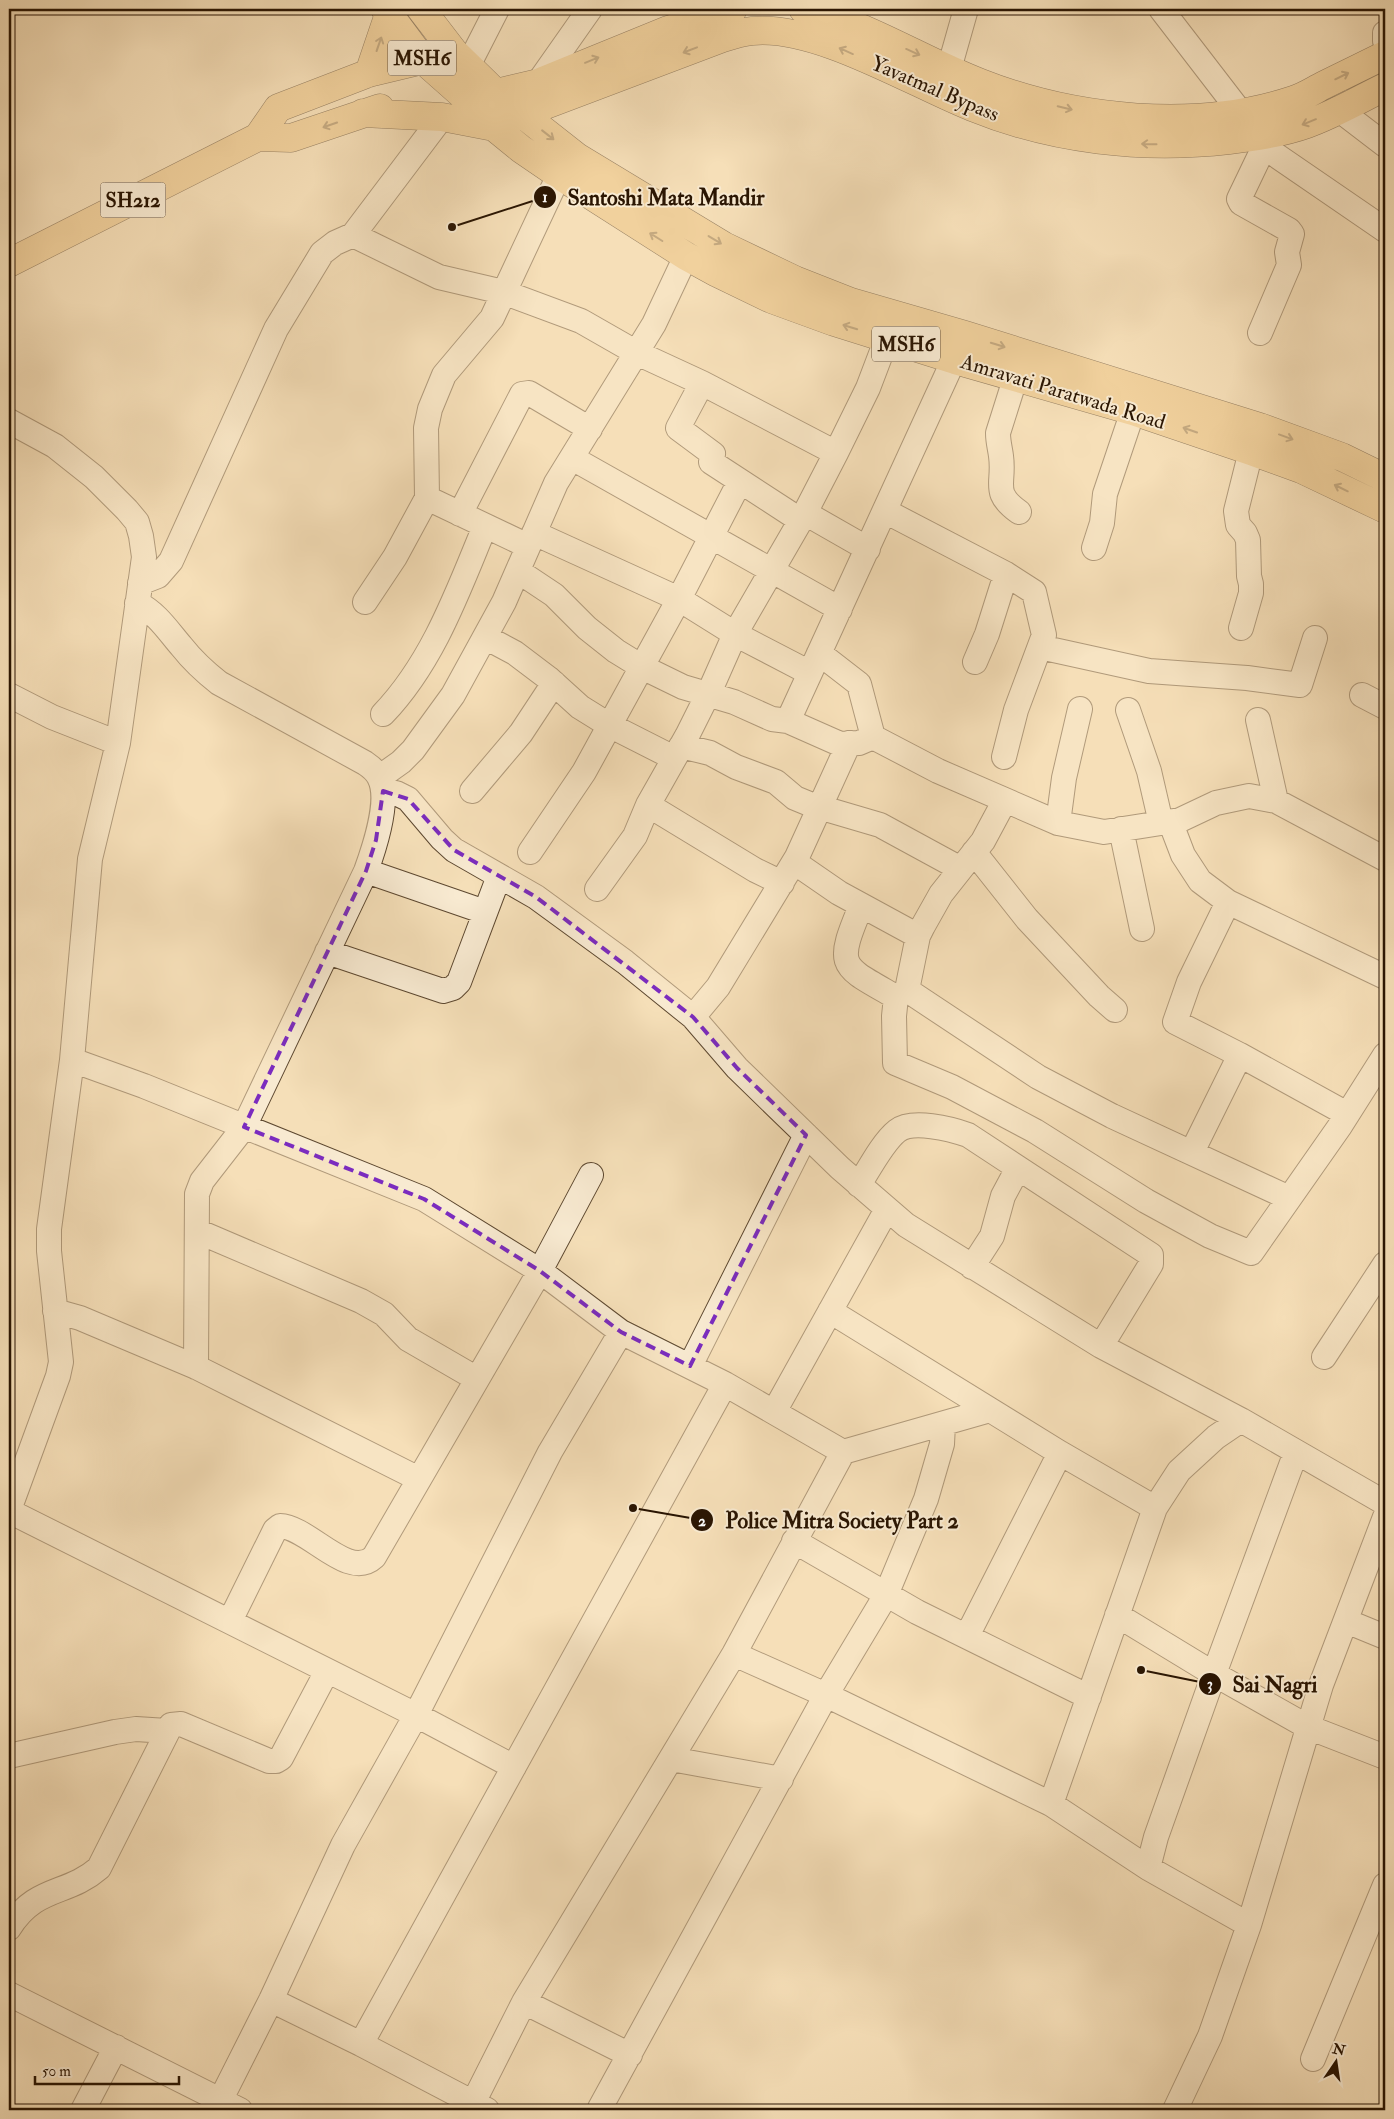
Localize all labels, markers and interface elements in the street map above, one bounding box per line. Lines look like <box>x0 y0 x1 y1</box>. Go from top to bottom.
one-way arrow <box>375 36 384 52</box>
road number: MSH6 <box>388 40 456 76</box>
one-way arrow <box>839 45 854 55</box>
one-way arrow <box>683 46 698 55</box>
one-way arrow <box>905 48 920 58</box>
street label: Yavatmal Bypass <box>867 50 1003 128</box>
one-way arrow <box>584 55 599 64</box>
one-way arrow <box>1334 71 1349 81</box>
one-way arrow <box>1057 103 1073 113</box>
one-way arrow <box>1302 118 1318 127</box>
one-way arrow <box>322 120 338 130</box>
one-way arrow <box>541 129 554 140</box>
one-way arrow <box>1142 139 1158 149</box>
callout: Santoshi Mata Mandir <box>532 179 774 216</box>
road number: SH212 <box>100 182 166 218</box>
text: Santoshi Mata Mandir <box>567 184 765 212</box>
text: 1 <box>542 188 548 207</box>
one-way arrow <box>649 232 663 242</box>
one-way arrow <box>708 236 722 246</box>
one-way arrow <box>843 321 859 331</box>
road number: MSH6 <box>872 326 940 362</box>
one-way arrow <box>989 341 1005 351</box>
street label: Amravati Paratwada Road <box>956 348 1169 436</box>
one-way arrow <box>1182 425 1198 434</box>
one-way arrow <box>1278 432 1293 442</box>
one-way arrow <box>1334 483 1349 492</box>
callout: Police Mitra Society Part 2 <box>690 1502 968 1539</box>
text: Police Mitra Society Part 2 <box>725 1507 959 1536</box>
text: 2 <box>698 1512 706 1531</box>
callout: Sai Nagri <box>1198 1666 1328 1703</box>
text: Sai Nagri <box>1233 1671 1318 1700</box>
text: 3 <box>1207 1675 1213 1694</box>
north arrow <box>1312 2036 1362 2086</box>
text: N <box>1330 2040 1347 2060</box>
scale bar <box>35 2054 179 2086</box>
text: 50 m <box>42 2062 71 2081</box>

